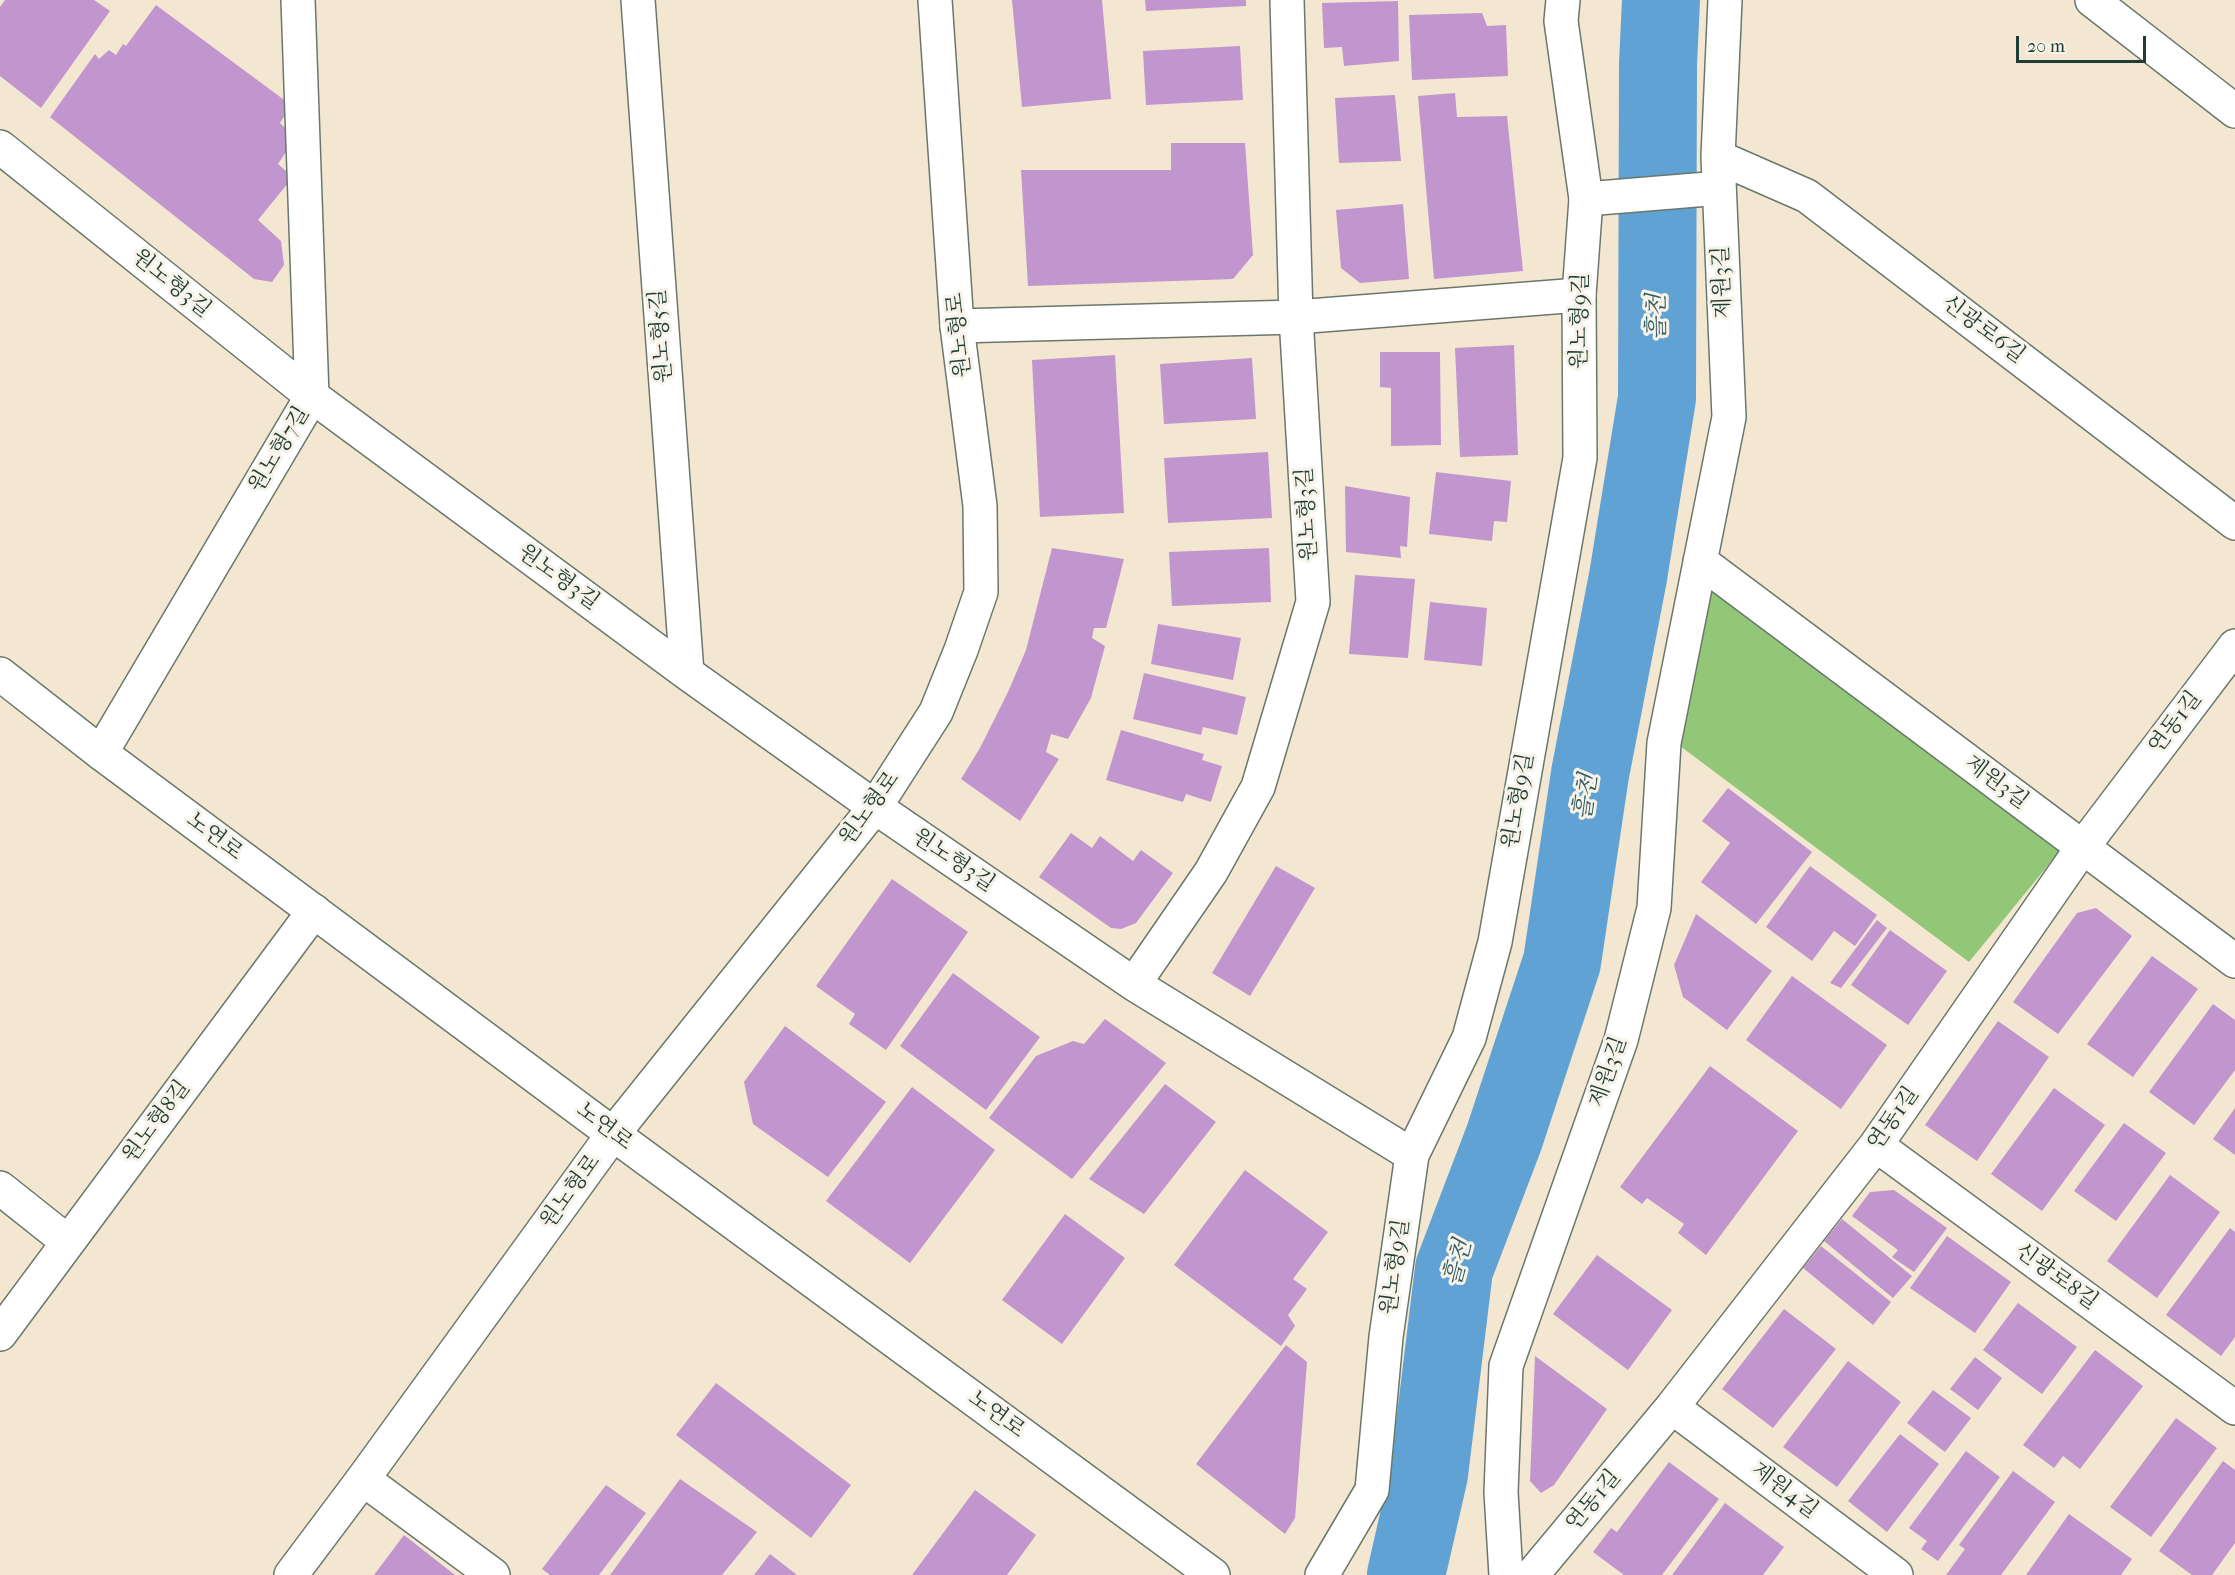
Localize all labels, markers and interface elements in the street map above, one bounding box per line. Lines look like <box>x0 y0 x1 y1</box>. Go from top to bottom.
scale bar <box>2019 24 2150 62</box>
text: 20 m <box>2027 36 2065 57</box>
street label: 원노형3길 <box>126 244 216 324</box>
street label: 제원3길 <box>1709 245 1737 319</box>
street label: 원노형9길 <box>1567 273 1595 369</box>
street label: 원노형5길 <box>646 288 678 384</box>
street label: 신광로6길 <box>1936 290 2030 370</box>
street label: 원노형로 <box>942 291 978 379</box>
water label: 흘천 <box>1644 294 1672 340</box>
street label: 원노형7길 <box>244 402 316 498</box>
street label: 원노형3길 <box>1292 466 1324 562</box>
street label: 원노형3길 <box>512 540 604 616</box>
street label: 연동1길 <box>2144 686 2208 760</box>
street label: 원노형9길 <box>1498 751 1540 851</box>
street label: 제원3길 <box>1959 751 2033 815</box>
street label: 원노형로 <box>834 767 906 851</box>
water label: 흘천 <box>1569 772 1605 822</box>
street label: 노연로 <box>181 807 247 867</box>
street label: 원노형3길 <box>907 824 999 898</box>
street label: 제원3길 <box>1585 1033 1633 1111</box>
street label: 원노형8길 <box>118 1076 196 1168</box>
street label: 연동1길 <box>1863 1082 1925 1156</box>
street label: 노연로 <box>571 1097 637 1157</box>
street label: 원노형로 <box>535 1150 607 1234</box>
street label: 원노형9길 <box>1376 1217 1416 1317</box>
water label: 흘천 <box>1439 1237 1479 1289</box>
street label: 신광로8길 <box>2009 1238 2103 1316</box>
street label: 노연로 <box>962 1386 1030 1444</box>
street label: 제원4길 <box>1745 1457 1823 1525</box>
street label: 연동1길 <box>1561 1465 1627 1537</box>

